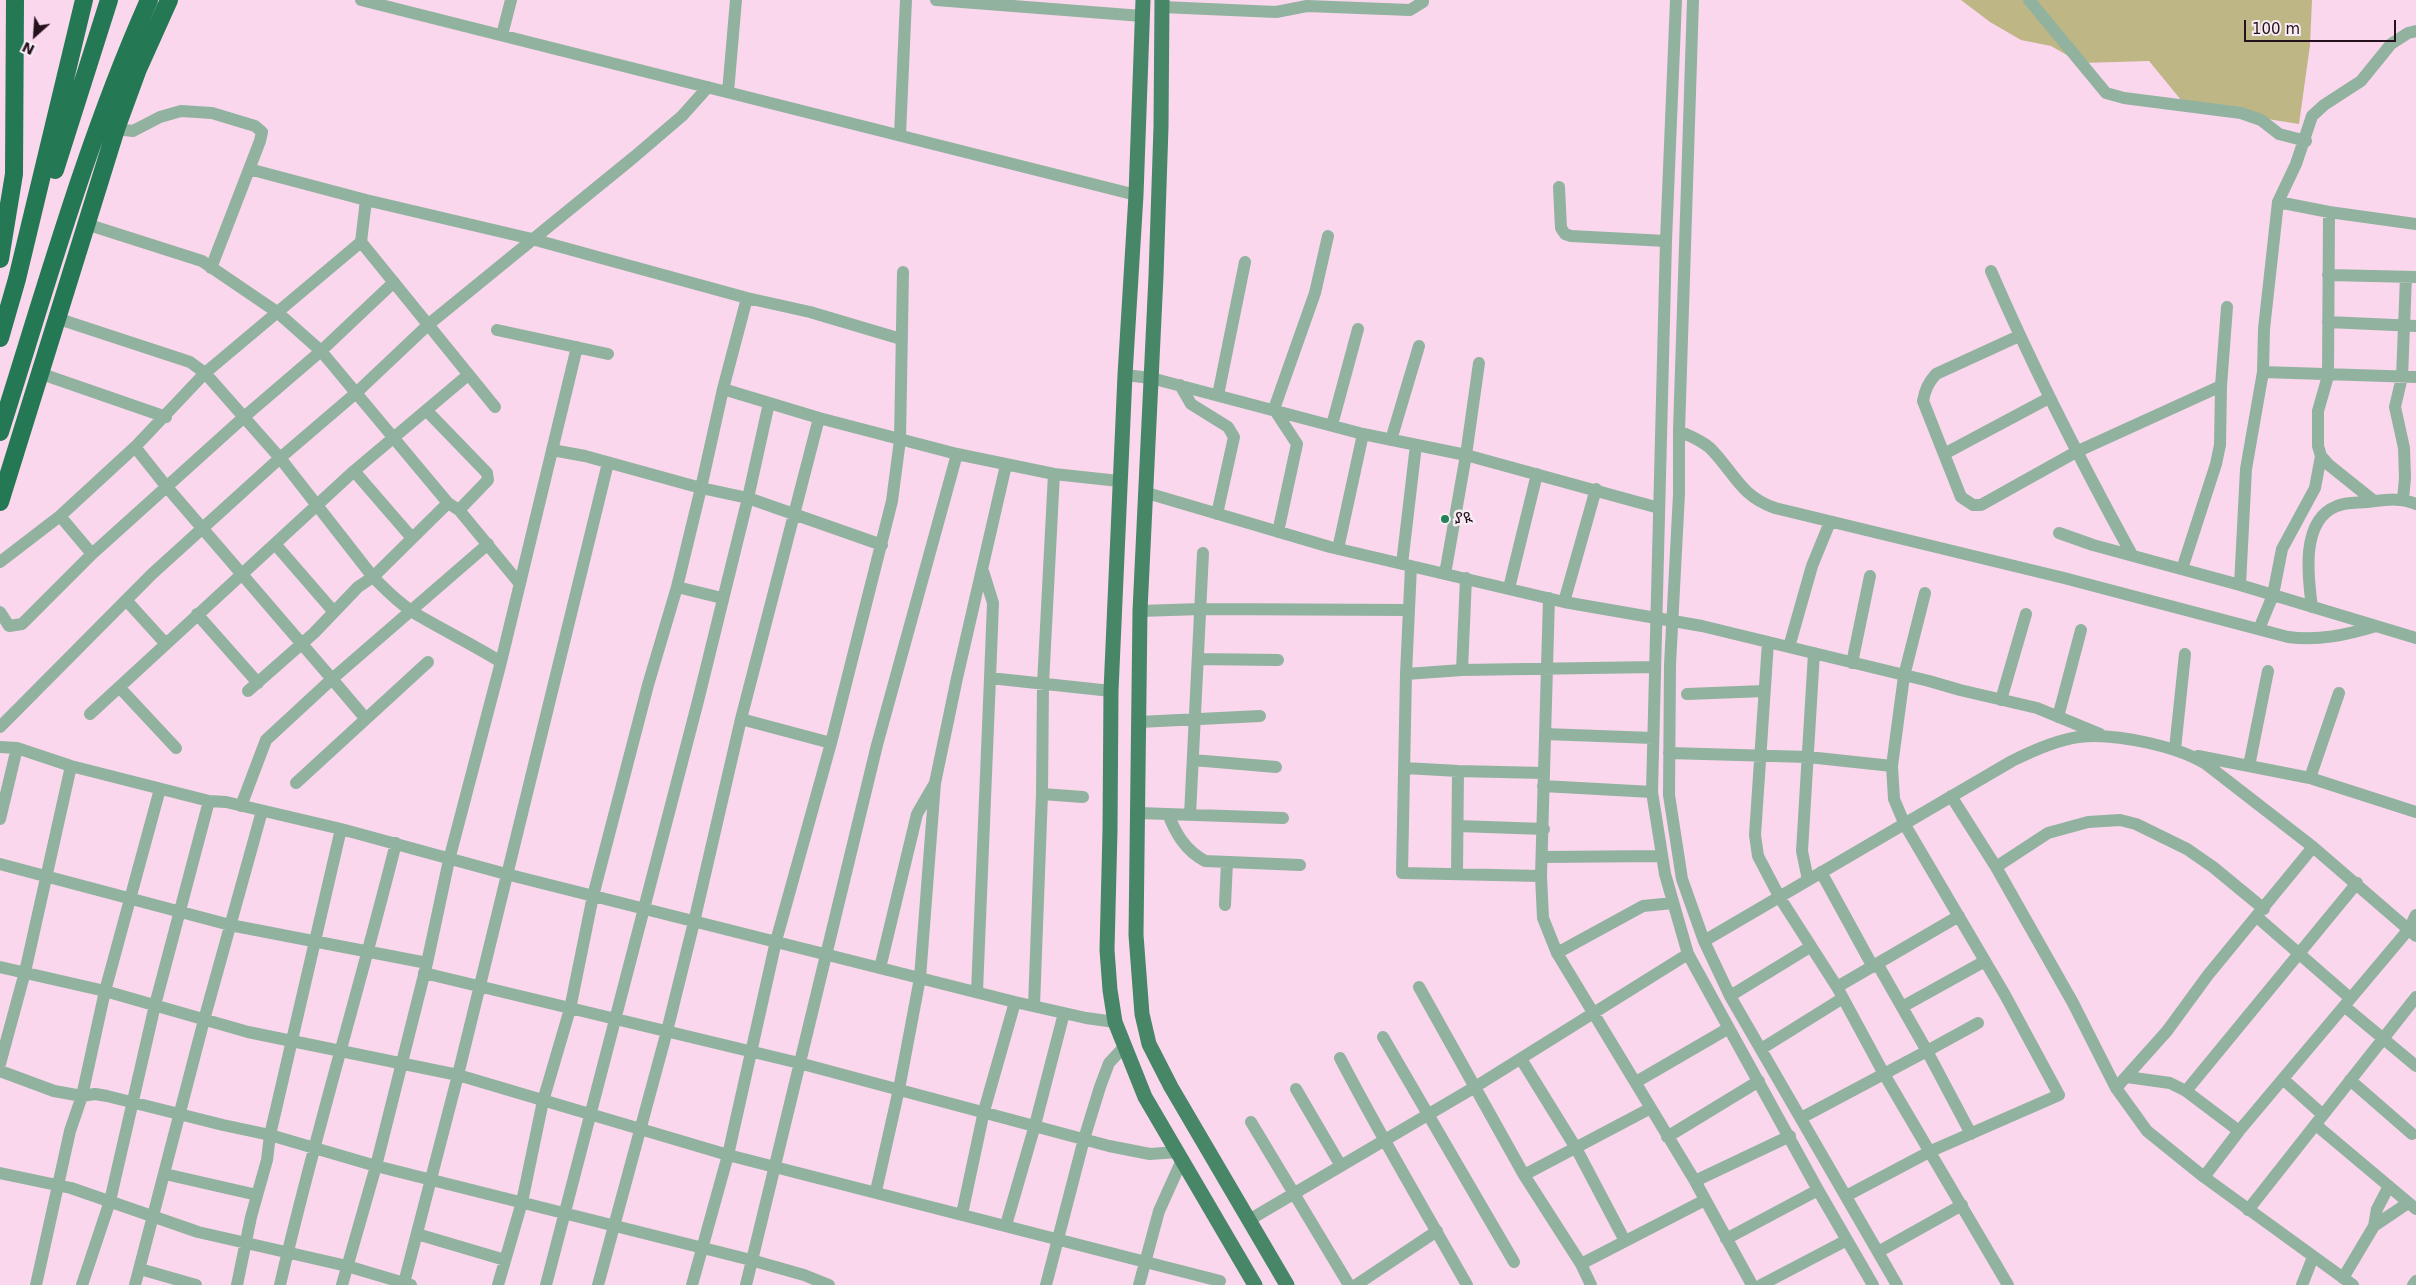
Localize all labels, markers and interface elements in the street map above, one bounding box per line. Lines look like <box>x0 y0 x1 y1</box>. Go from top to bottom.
north arrow <box>10 10 60 60</box>
scale bar <box>2246 10 2398 42</box>
text: 100 m <box>2252 20 2300 38</box>
text: N <box>20 39 37 58</box>
place label: ያዪ <box>1455 509 1473 529</box>
marker: ያዪ <box>1439 513 1451 525</box>

